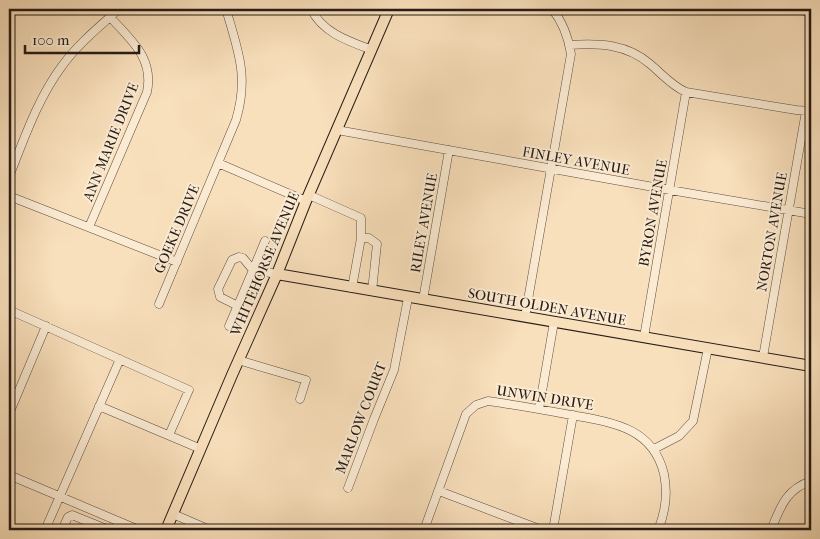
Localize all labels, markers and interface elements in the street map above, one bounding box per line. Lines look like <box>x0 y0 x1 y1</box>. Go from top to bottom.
scale bar <box>25 22 139 54</box>
text: 100 m <box>32 31 70 49</box>
street label: ANN MARIE DRIVE <box>79 80 143 205</box>
street label: FINLEY AVENUE <box>521 143 632 179</box>
street label: BYRON AVENUE <box>635 158 671 268</box>
street label: NORTON AVENUE <box>753 170 791 293</box>
street label: RILEY AVENUE <box>407 171 441 274</box>
street label: GOEKE DRIVE <box>151 182 204 276</box>
street label: WHITEHORSE AVENUE <box>227 189 303 340</box>
street label: SOUTH OLDEN AVENUE <box>467 285 628 329</box>
street label: MARLOW COURT <box>332 359 390 476</box>
street label: UNWIN DRIVE <box>495 382 595 414</box>

